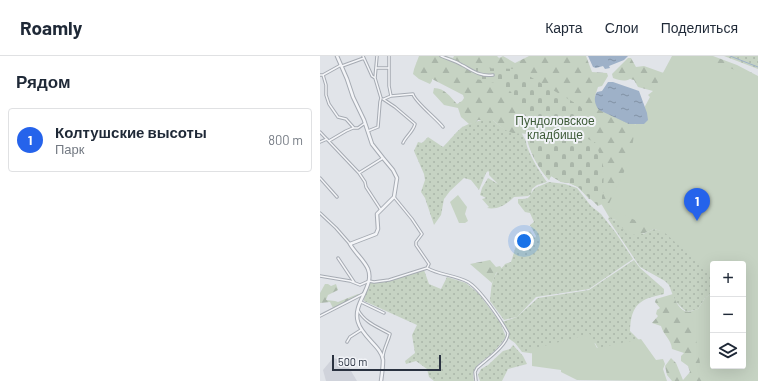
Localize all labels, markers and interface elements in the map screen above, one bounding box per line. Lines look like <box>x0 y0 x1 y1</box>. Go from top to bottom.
text: Roamly <box>20 16 82 39</box>
text: Карта <box>545 19 583 36</box>
text: Слои <box>605 19 639 36</box>
text: Поделиться <box>661 19 738 36</box>
text: Рядом <box>16 71 71 91</box>
park label: Пундоловское кладбище <box>515 113 595 142</box>
text: Колтушские высоты <box>55 123 207 141</box>
text: 1 <box>28 132 32 148</box>
text: 800 m <box>268 132 303 148</box>
text: Парк <box>55 141 85 157</box>
pin: 1 <box>684 188 710 221</box>
your location <box>514 231 534 251</box>
map controls <box>710 261 746 369</box>
button: + <box>710 261 746 297</box>
button: − <box>710 297 746 333</box>
button: layers <box>710 333 746 369</box>
scale bar <box>332 353 441 372</box>
text: 500 m <box>338 355 367 368</box>

